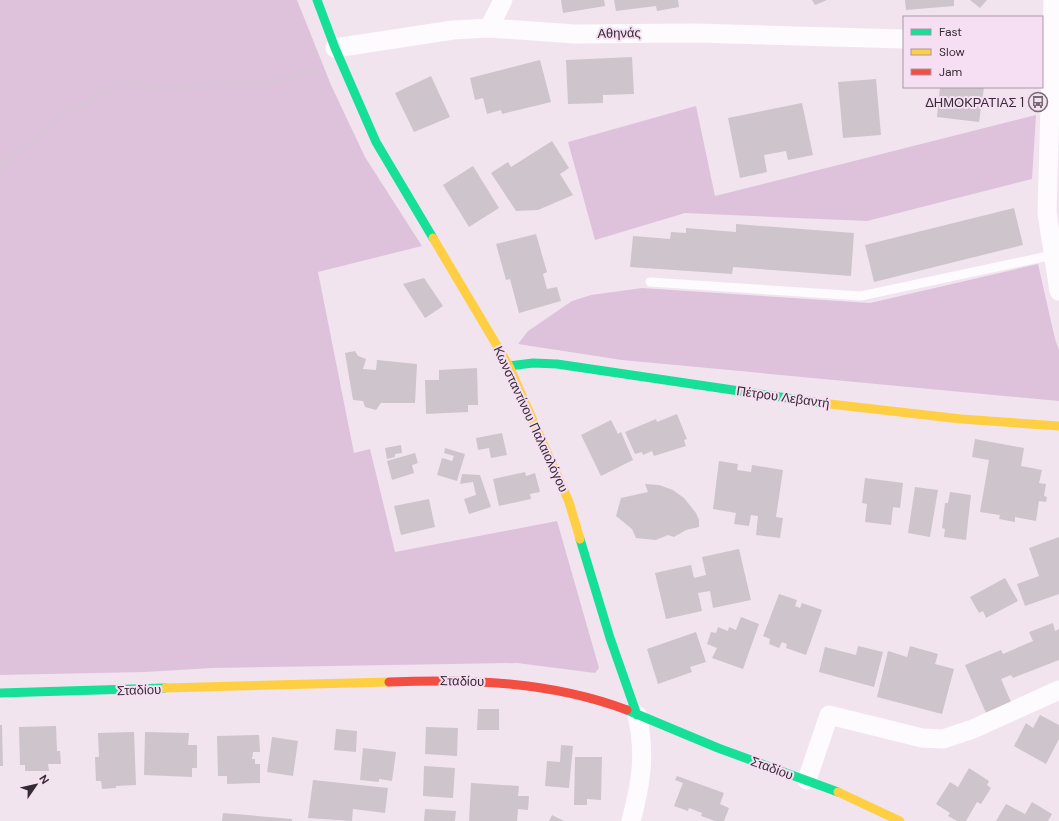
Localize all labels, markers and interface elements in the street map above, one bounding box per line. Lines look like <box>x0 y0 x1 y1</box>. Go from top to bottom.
legend <box>903 16 1043 88</box>
street label: Αθηνάς <box>597 24 641 42</box>
text: Fast <box>939 24 962 40</box>
text: Slow <box>939 44 965 60</box>
text: Jam <box>939 64 962 80</box>
bus stop icon: ΔΗΜΟΚΡΑΤΙΑΣ 1 <box>1027 91 1049 113</box>
place label: ΔΗΜΟΚΡΑΤΙΑΣ 1 <box>925 94 1024 111</box>
street label: Κωνσταντίνου Παλαιολόγου <box>490 343 572 495</box>
street label: Πέτρου Λεβαντή <box>735 382 831 412</box>
street label: Σταδίου <box>440 672 484 690</box>
street label: Σταδίου <box>117 681 161 699</box>
street label: Σταδίου <box>748 752 796 784</box>
north arrow <box>16 765 56 805</box>
text: N <box>36 772 52 787</box>

